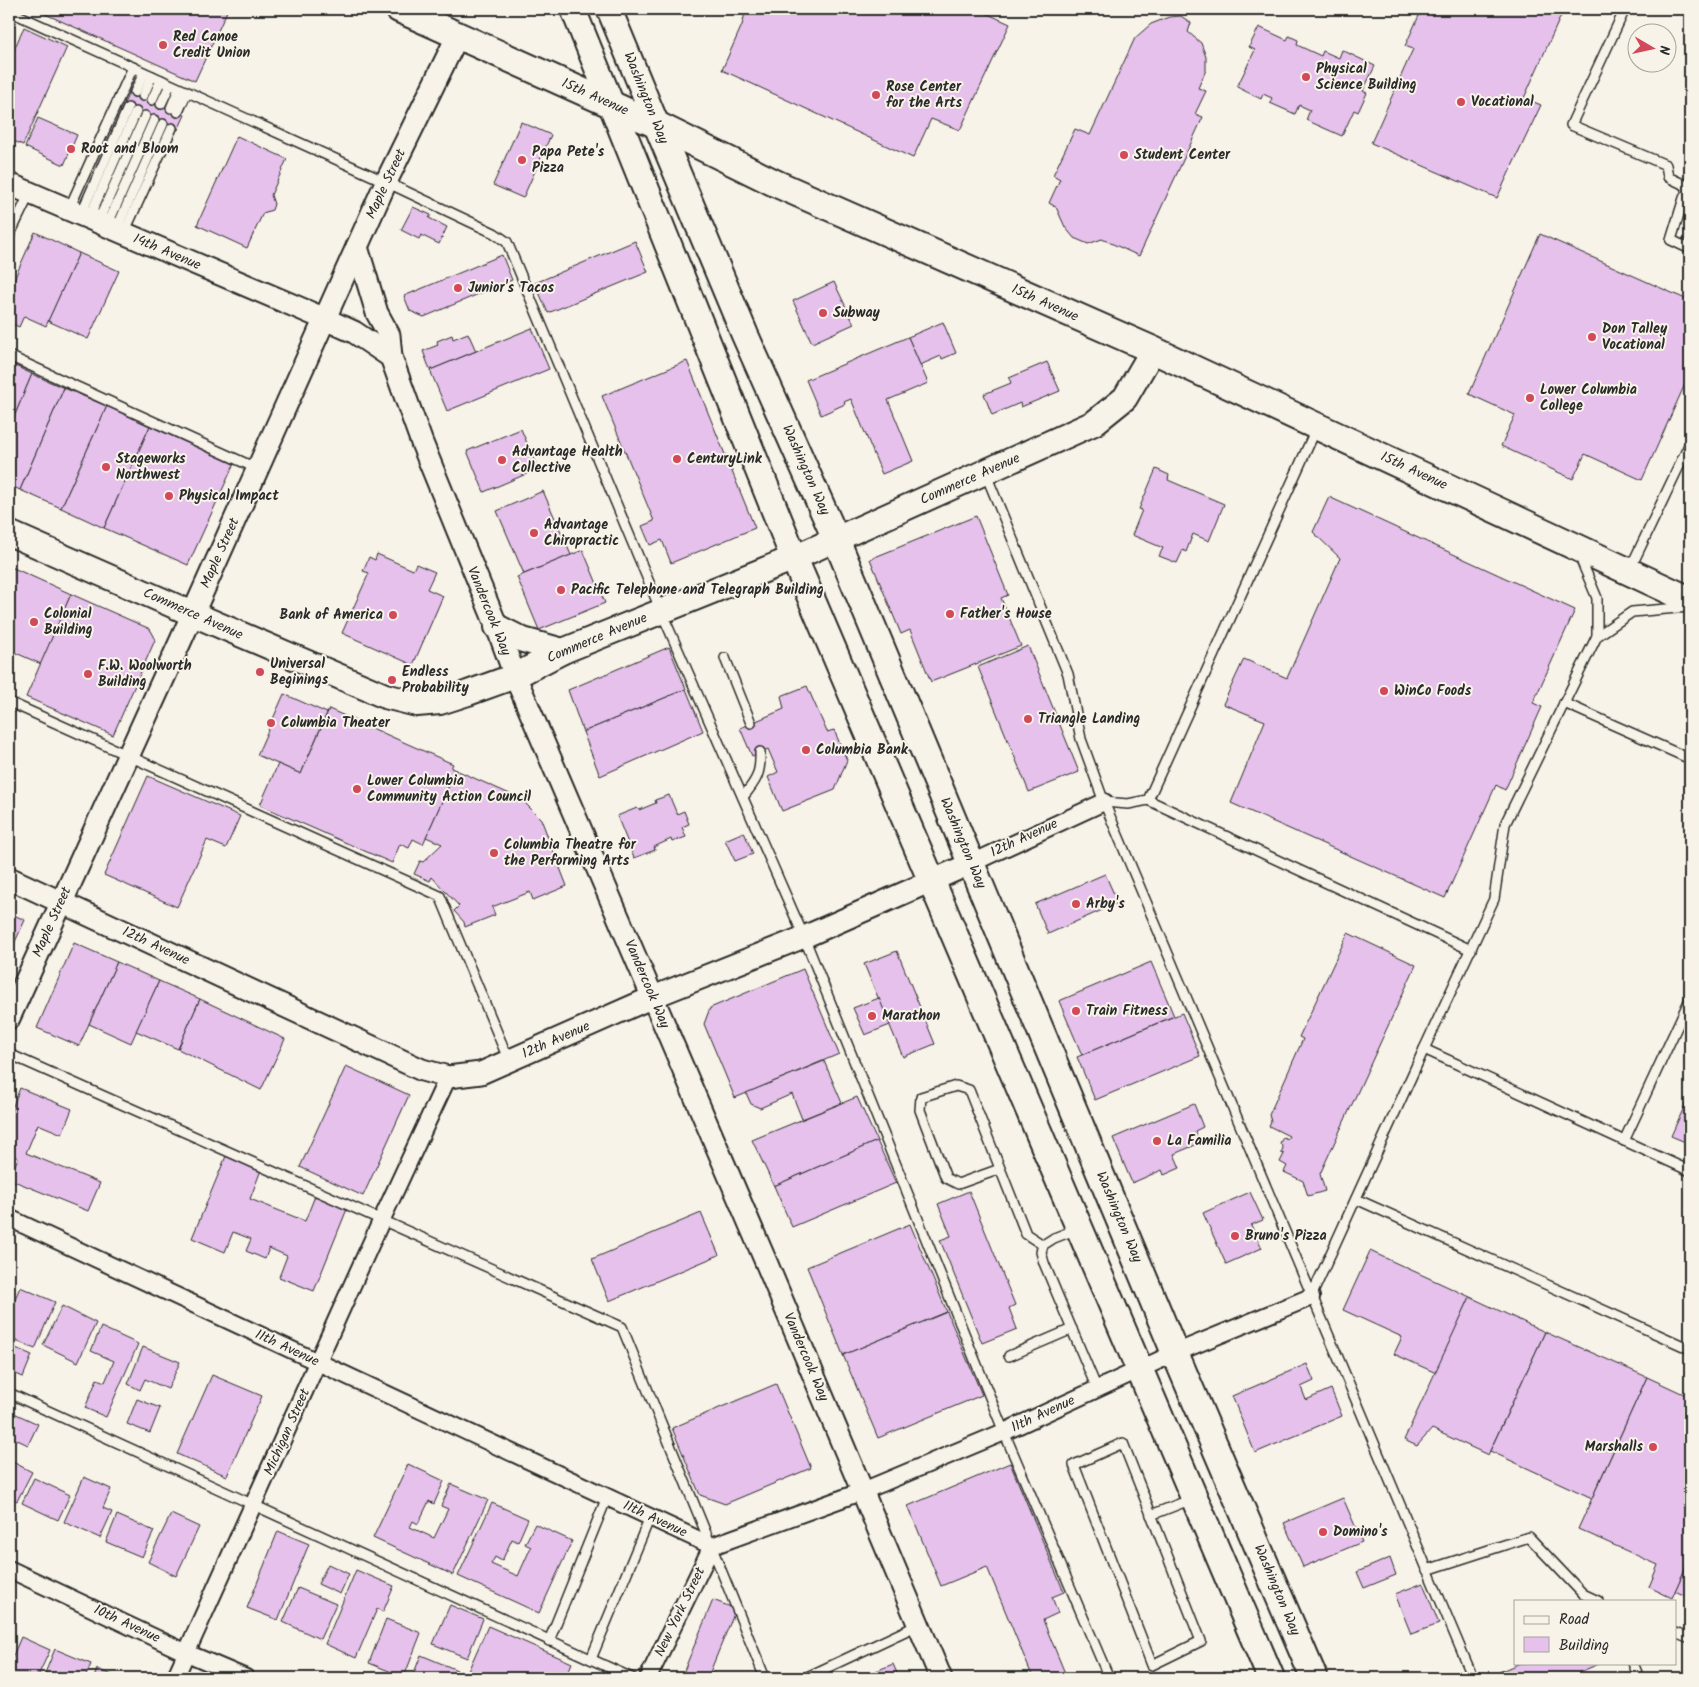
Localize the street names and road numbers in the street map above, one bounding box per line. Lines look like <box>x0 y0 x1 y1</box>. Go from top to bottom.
street label: Washington Way <box>618 49 675 148</box>
street label: 15th Avenue <box>558 72 633 122</box>
street label: Maple Street <box>360 145 412 223</box>
street label: 14th Avenue <box>130 228 205 276</box>
street label: 15th Avenue <box>1008 278 1083 328</box>
street label: Washington Way <box>776 421 836 519</box>
street label: 15th Avenue <box>1377 446 1452 496</box>
street label: Commerce Avenue <box>917 447 1024 511</box>
street label: Maple Street <box>195 514 246 592</box>
street label: Vandercook Way <box>461 563 517 659</box>
street label: Commerce Avenue <box>140 582 247 646</box>
street label: Commerce Avenue <box>543 607 651 669</box>
street label: Washington Way <box>934 794 992 892</box>
street label: 12th Avenue <box>987 812 1062 863</box>
street label: Maple Street <box>27 883 78 961</box>
street label: 12th Avenue <box>119 921 194 972</box>
street label: Vandercook Way <box>618 936 676 1032</box>
street label: 12th Avenue <box>519 1015 594 1065</box>
street label: Washington Way <box>1090 1168 1148 1266</box>
street label: Vandercook Way <box>777 1309 835 1405</box>
street label: 11th Avenue <box>251 1324 323 1373</box>
street label: Michigan Street <box>258 1384 316 1479</box>
street label: 11th Avenue <box>1007 1389 1079 1438</box>
street label: 11th Avenue <box>619 1495 691 1544</box>
street label: Washington Way <box>1248 1541 1306 1639</box>
street label: New York Street <box>649 1563 712 1661</box>
street label: 10th Avenue <box>90 1599 165 1649</box>

